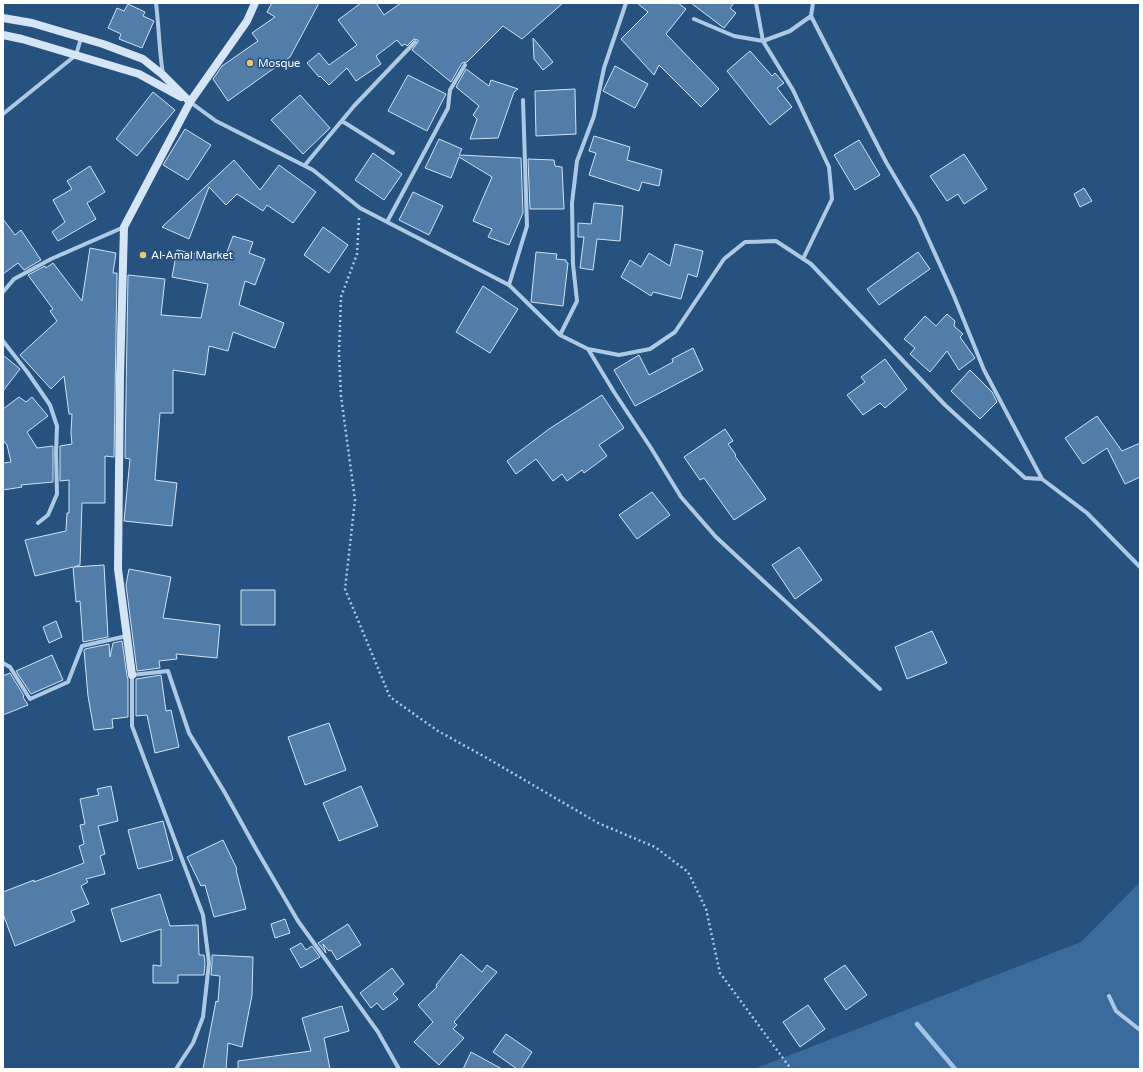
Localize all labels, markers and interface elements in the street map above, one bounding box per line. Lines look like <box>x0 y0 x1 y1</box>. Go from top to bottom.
place label: Mosque <box>258 57 300 70</box>
marker: Mosque <box>245 58 255 68</box>
place label: Al-Amal Market <box>151 249 233 262</box>
marker: Al-Amal Market <box>138 250 148 260</box>

